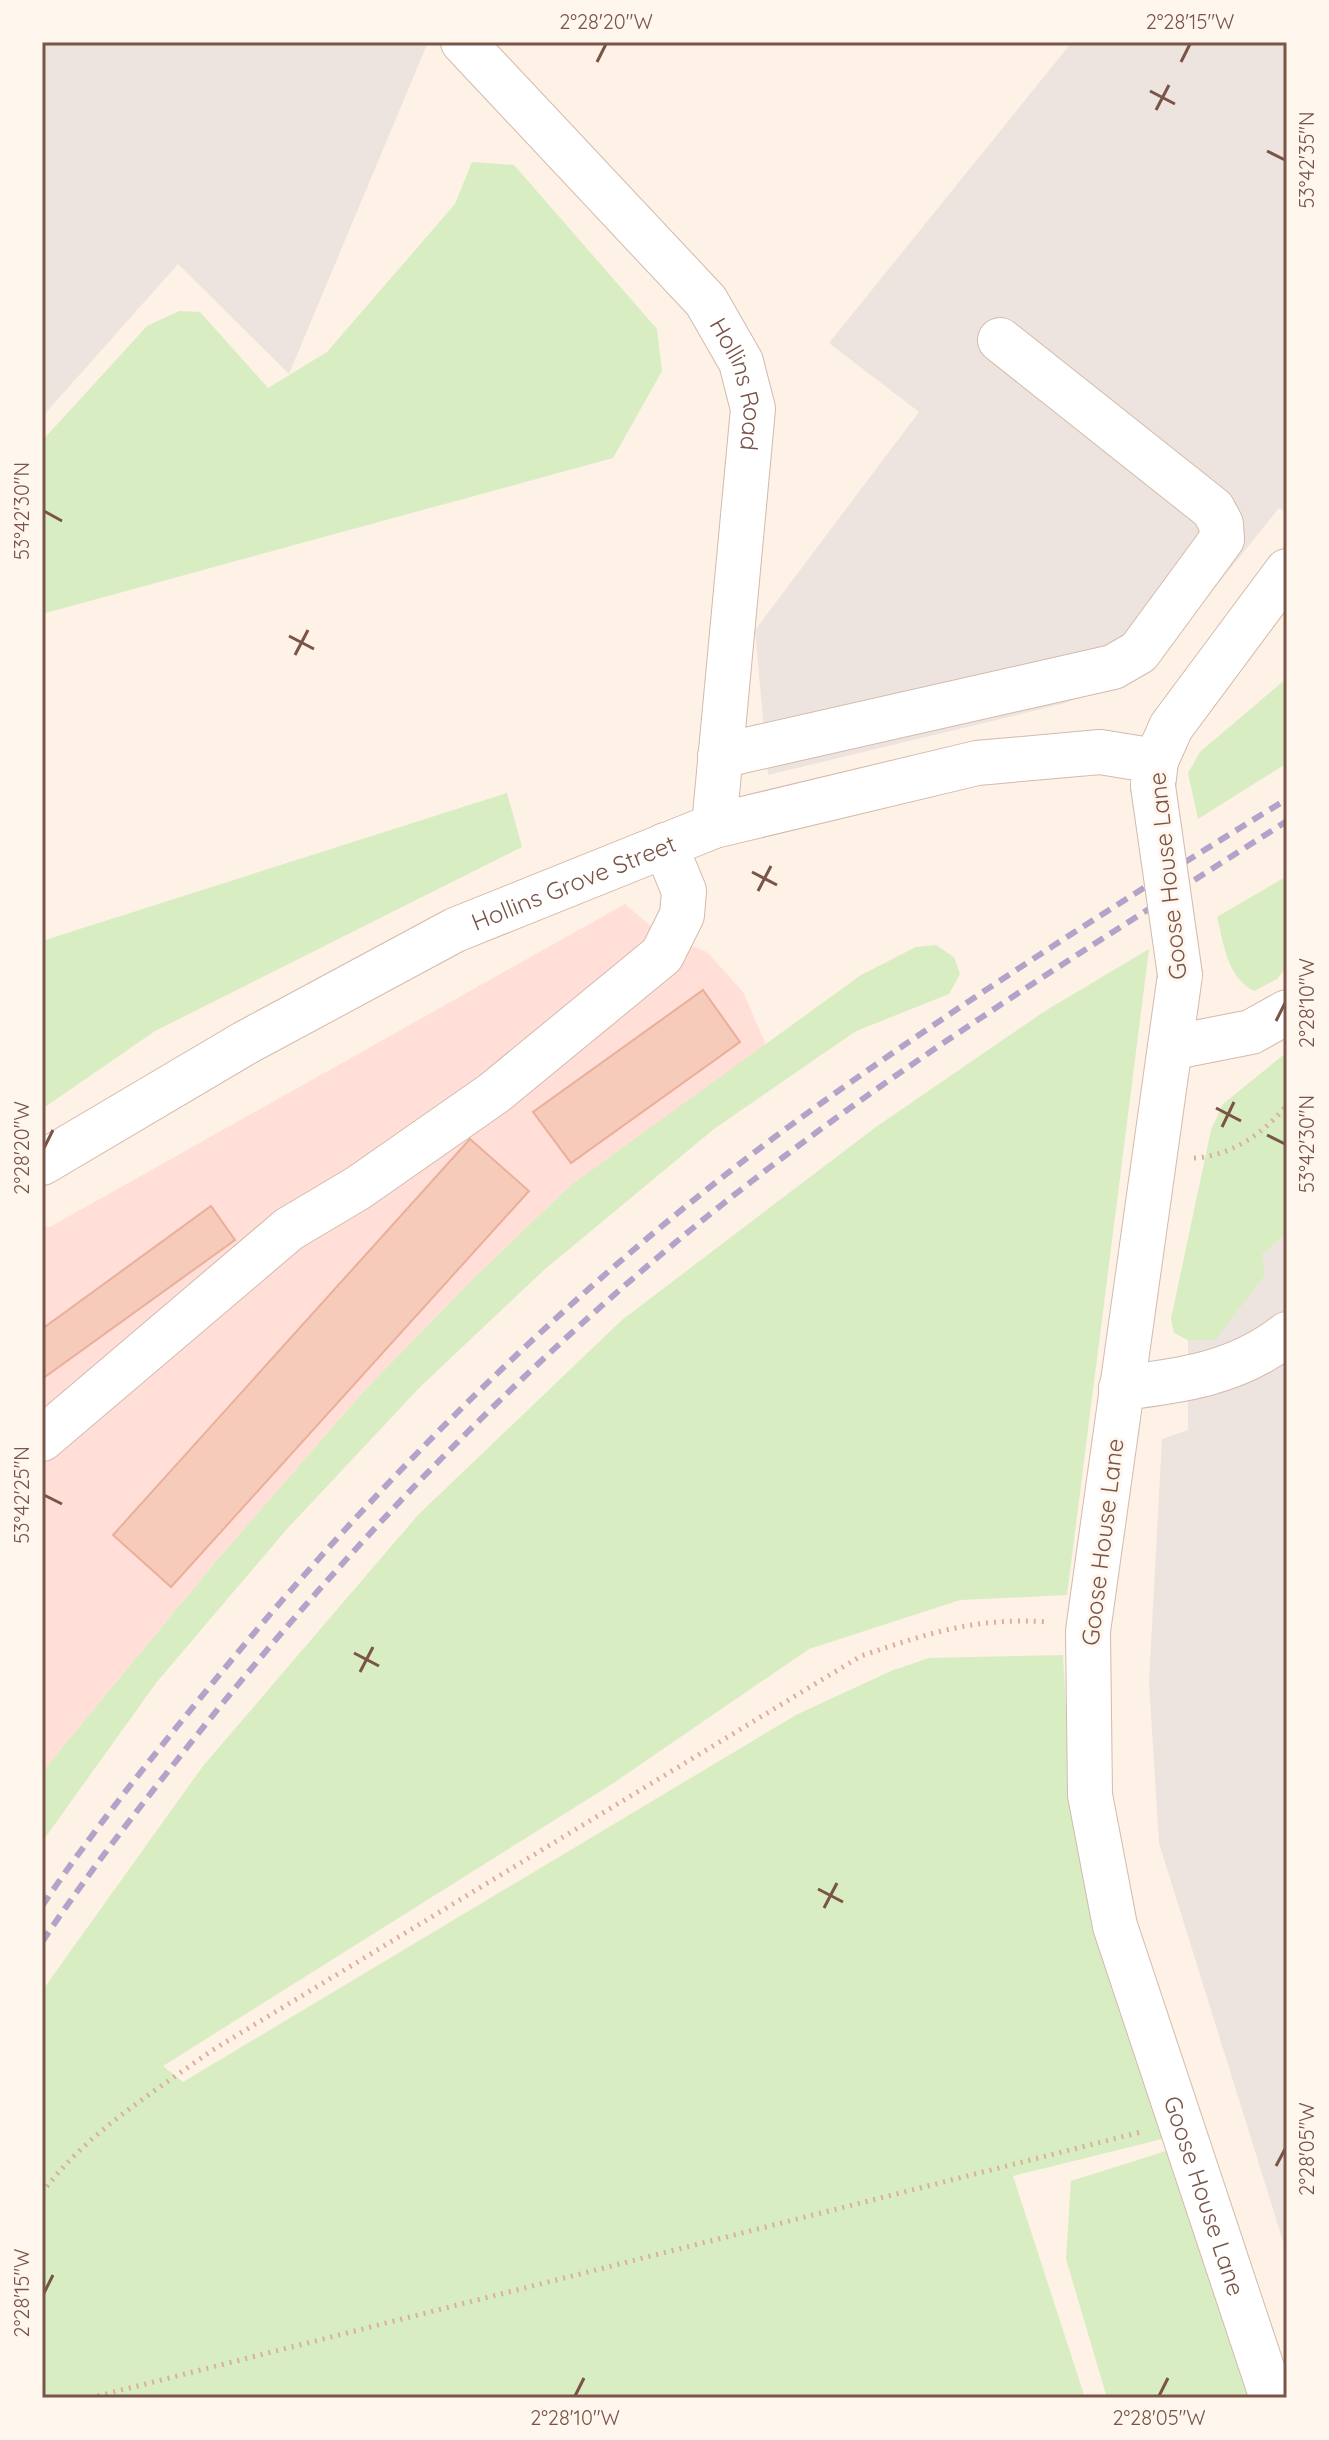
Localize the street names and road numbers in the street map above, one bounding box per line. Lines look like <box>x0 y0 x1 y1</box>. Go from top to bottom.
street label: Hollins Road <box>704 312 768 452</box>
street label: Goose House Lane <box>1141 771 1193 981</box>
street label: Hollins Grove Street <box>467 828 680 937</box>
street label: Goose House Lane <box>1074 1437 1130 1647</box>
street label: Goose House Lane <box>1158 2092 1252 2299</box>

